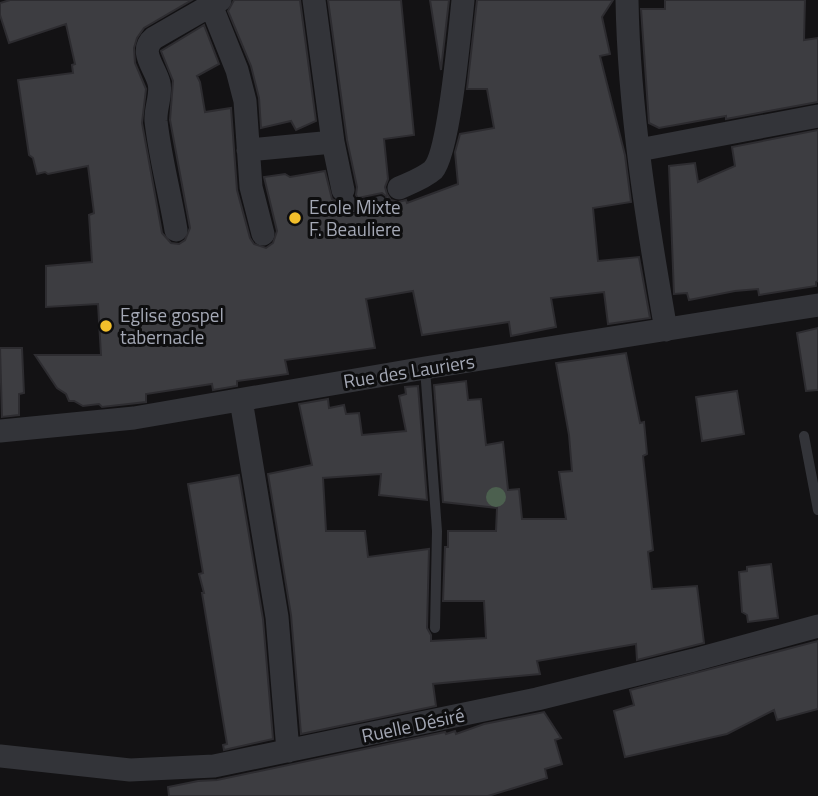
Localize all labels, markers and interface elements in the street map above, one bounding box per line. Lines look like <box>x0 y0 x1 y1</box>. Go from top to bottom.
place label: Ecole Mixte F. Beauliere <box>309 192 401 243</box>
marker: Ecole Mixte F. Beauliere <box>287 210 303 226</box>
place label: Eglise gospel tabernacle <box>120 300 224 351</box>
marker: Eglise gospel tabernacle <box>98 318 114 334</box>
street label: Rue des Lauriers <box>341 346 477 395</box>
street label: Ruelle Désiré <box>359 699 467 750</box>

